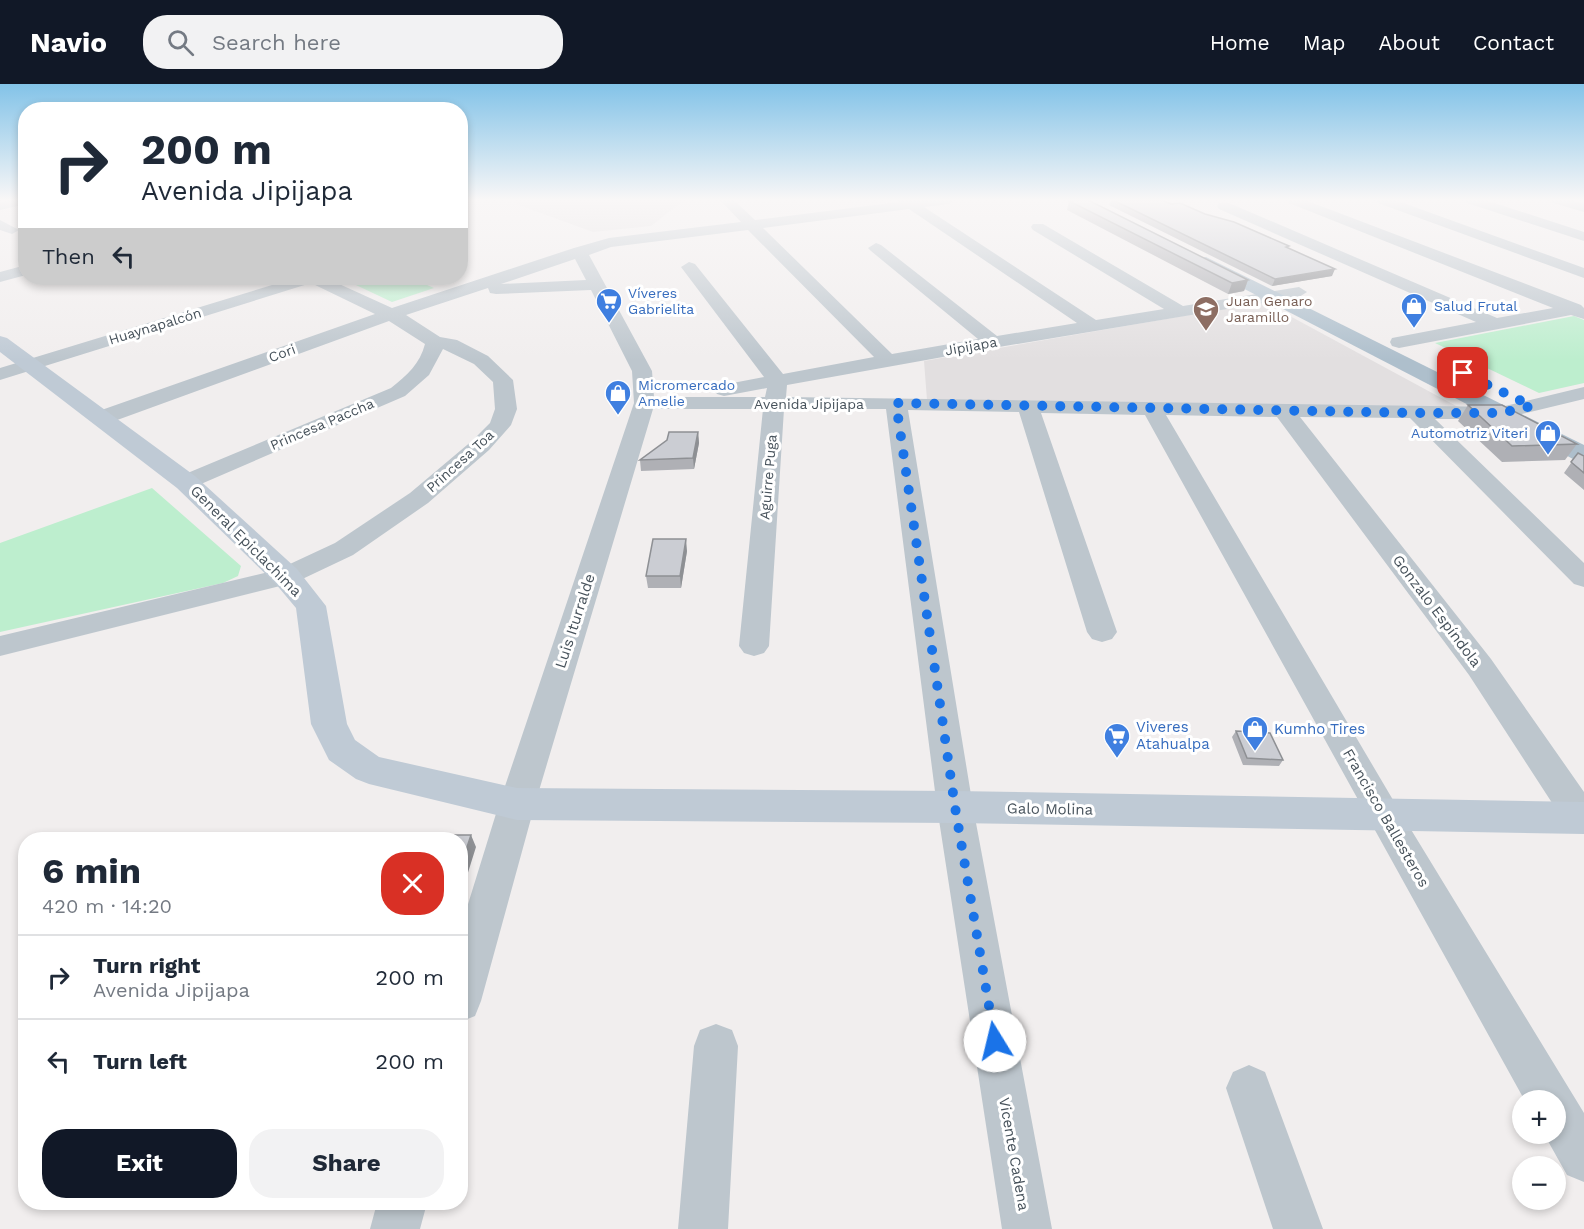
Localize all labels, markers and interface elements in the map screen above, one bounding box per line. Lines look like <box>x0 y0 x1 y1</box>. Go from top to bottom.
search box <box>143 15 563 69</box>
text: Navio <box>30 26 107 59</box>
icon: search <box>164 26 197 59</box>
text: Search here <box>212 30 341 55</box>
text: Home <box>1210 30 1270 55</box>
text: Map <box>1303 30 1346 55</box>
text: About <box>1379 30 1440 55</box>
text: Contact <box>1473 30 1554 55</box>
text: 200 m <box>141 125 272 174</box>
icon: right <box>42 126 120 204</box>
text: Avenida Jipijapa <box>141 175 353 207</box>
icon: left <box>107 240 140 273</box>
text: Then <box>42 244 95 269</box>
place label: Víveres Gabrielita <box>628 285 694 317</box>
supermarket icon: Víveres Gabrielita <box>594 286 624 324</box>
shop icon: Salud Frutal <box>1399 291 1429 329</box>
place label: Juan Genaro Jaramillo <box>1226 293 1313 325</box>
school or university icon: Juan Genaro Jaramillo <box>1191 294 1221 332</box>
place label: Salud Frutal <box>1434 298 1518 314</box>
street label: Huaynapalcón <box>107 304 203 348</box>
street label: Jipijapa <box>944 334 998 358</box>
street label: Cori <box>266 341 298 365</box>
pin <box>1437 347 1488 398</box>
icon: arrive <box>1446 356 1479 389</box>
place label: Micromercado Amelie <box>638 377 735 409</box>
shop icon: Micromercado Amelie <box>603 378 633 416</box>
street label: Princesa Paccha <box>268 395 376 453</box>
street label: Avenida Jipijapa <box>754 396 864 412</box>
shop icon: Automotriz Viteri <box>1533 418 1563 456</box>
place label: Automotriz Viteri <box>1411 425 1528 441</box>
street label: Princesa Toa <box>423 427 497 495</box>
street label: Aguirre Puga <box>756 434 780 520</box>
street label: General Epiclachima <box>187 482 306 601</box>
street label: Gonzalo Espíndola <box>1389 551 1485 671</box>
street label: Luis Iturralde <box>551 572 599 670</box>
shop icon: Kumho Tires <box>1240 714 1270 752</box>
place label: Viveres Atahualpa <box>1136 718 1210 753</box>
place label: Kumho Tires <box>1274 720 1365 738</box>
supermarket icon: Viveres Atahualpa <box>1102 721 1132 759</box>
street label: Francisco Ballesteros <box>1339 746 1433 890</box>
street label: Galo Molina <box>1007 799 1094 819</box>
text: 6 min <box>42 850 141 892</box>
button: close <box>381 852 444 915</box>
text: 420 m · 14:20 <box>42 894 172 918</box>
text: Turn right <box>93 953 200 978</box>
icon: right <box>42 961 75 994</box>
text: 200 m <box>375 965 444 990</box>
text: Avenida Jipijapa <box>93 978 250 1002</box>
position arrow <box>963 1009 1027 1073</box>
icon: left <box>42 1045 75 1078</box>
text: Turn left <box>93 1049 187 1074</box>
text: 200 m <box>375 1049 444 1074</box>
map controls <box>1512 1090 1566 1210</box>
button: + <box>1512 1090 1566 1144</box>
street label: Vicente Cadena <box>995 1096 1033 1212</box>
button: Exit <box>42 1129 237 1198</box>
button: Share <box>249 1129 444 1198</box>
button: − <box>1512 1156 1566 1210</box>

